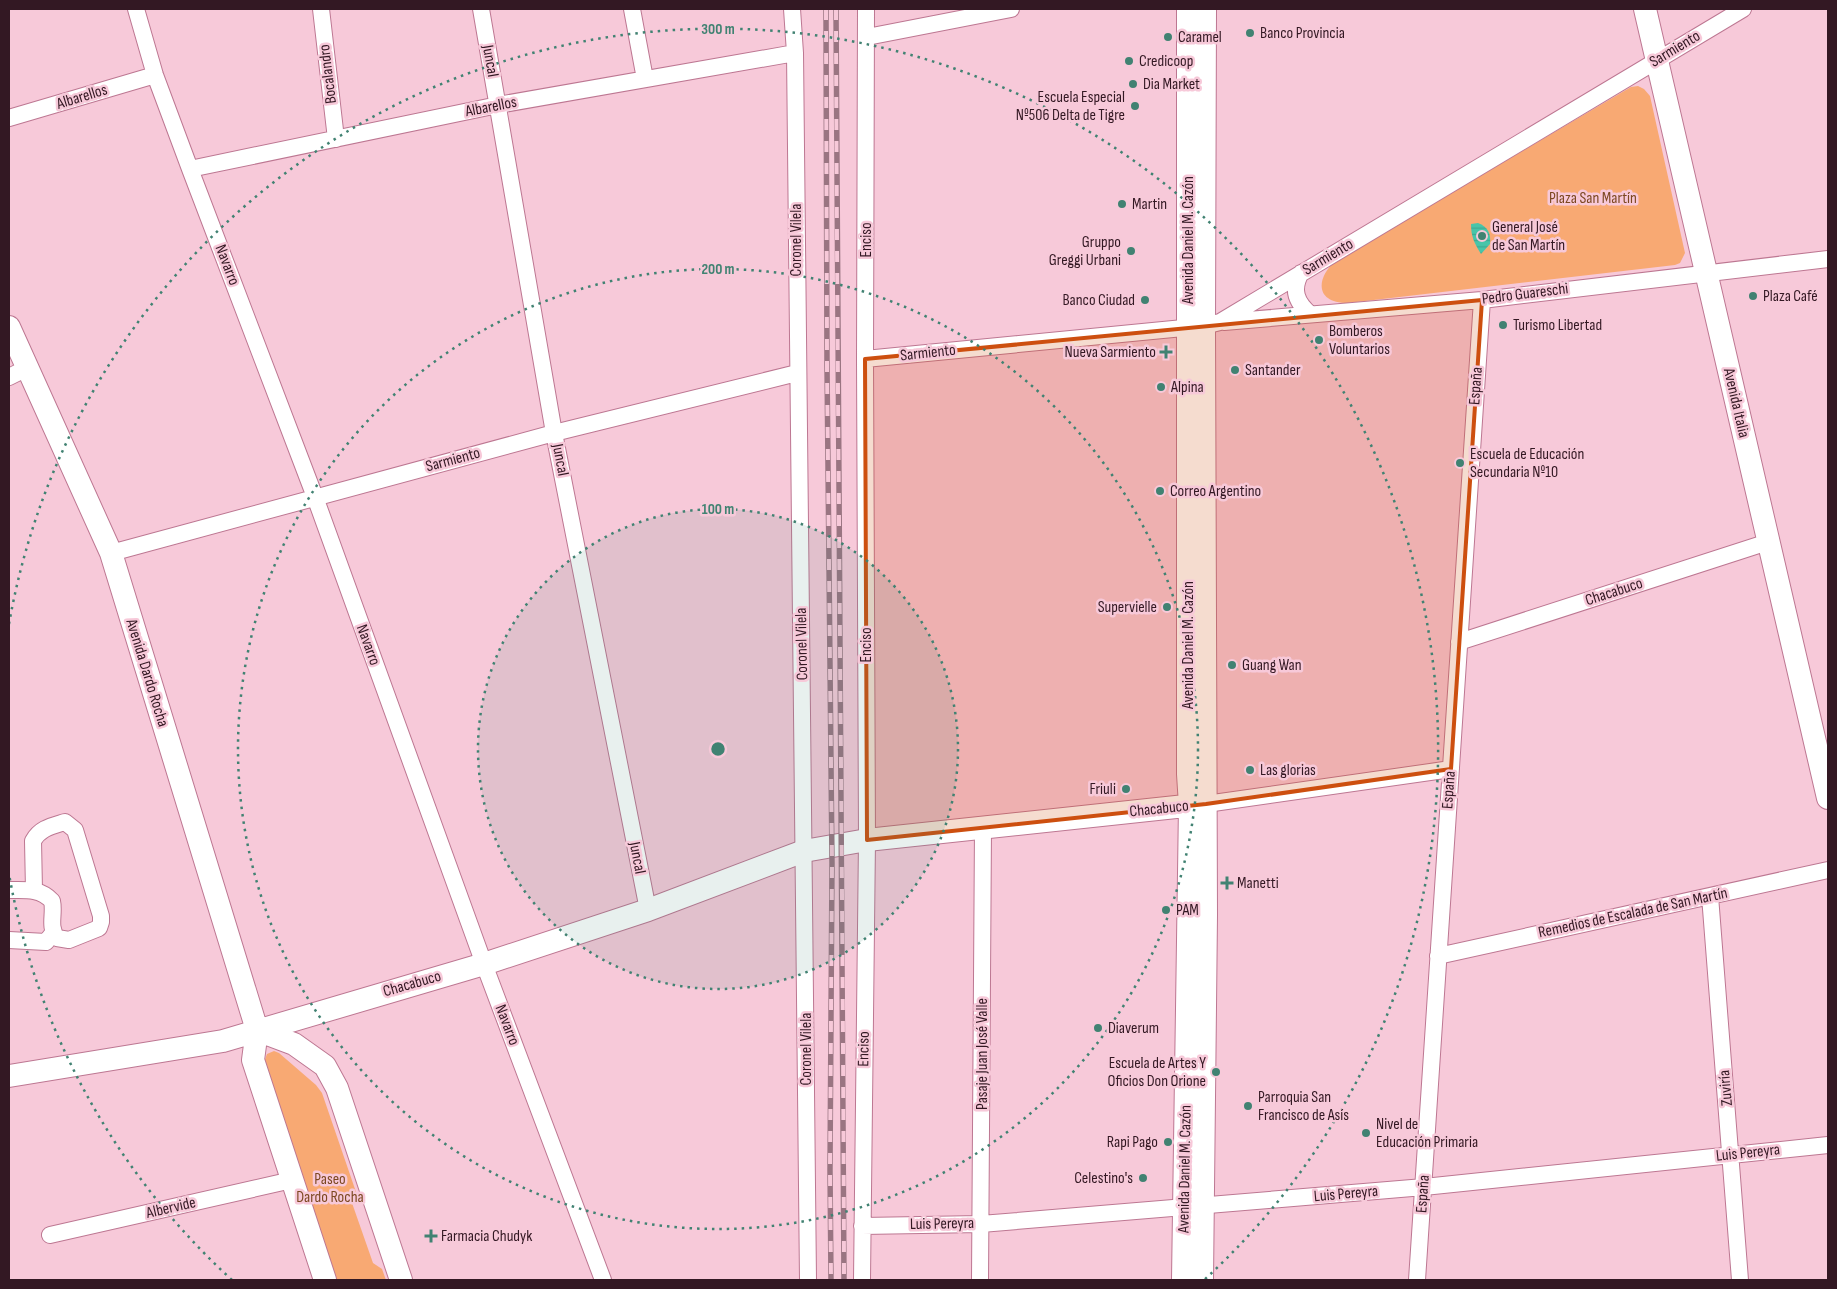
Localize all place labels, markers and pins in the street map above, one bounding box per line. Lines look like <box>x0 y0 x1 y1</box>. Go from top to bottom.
place label: Banco Provincia <box>1260 24 1345 43</box>
marker: Banco Provincia <box>1244 27 1256 39</box>
place label: Caramel <box>1178 28 1222 47</box>
marker: Caramel <box>1162 31 1174 43</box>
place label: Credicoop <box>1139 52 1193 71</box>
marker: Credicoop <box>1123 55 1135 67</box>
place label: Dia Market <box>1143 75 1200 94</box>
marker: Dia Market <box>1127 78 1139 90</box>
place label: Escuela Especial Nº506 Delta de Tigre <box>1016 88 1125 125</box>
marker: Escuela Especial Nº506 Delta de Tigre <box>1129 100 1141 112</box>
place label: Martin <box>1132 195 1167 214</box>
marker: Martin <box>1116 198 1128 210</box>
place label: General José de San Martín <box>1492 218 1565 255</box>
marker: General José de San Martín <box>1476 230 1488 242</box>
place label: Gruppo Greggi Urbani <box>1049 233 1121 270</box>
marker: Gruppo Greggi Urbani <box>1125 245 1137 257</box>
place label: Plaza Café <box>1763 287 1818 306</box>
marker: Plaza Café <box>1747 290 1759 302</box>
place label: Banco Ciudad <box>1062 291 1135 310</box>
marker: Banco Ciudad <box>1139 294 1151 306</box>
place label: Turismo Libertad <box>1513 316 1602 335</box>
marker: Turismo Libertad <box>1497 319 1509 331</box>
place label: Bomberos Voluntarios <box>1329 322 1390 359</box>
marker: Bomberos Voluntarios <box>1313 334 1325 346</box>
place label: Nueva Sarmiento <box>1065 343 1156 362</box>
marker: Nueva Sarmiento <box>1160 346 1172 358</box>
place label: Santander <box>1245 361 1301 380</box>
marker: Santander <box>1229 364 1241 376</box>
place label: Alpina <box>1170 378 1204 397</box>
marker: Alpina <box>1155 381 1167 393</box>
place label: Escuela de Educación Secundaria Nº10 <box>1470 445 1584 482</box>
marker: Escuela de Educación Secundaria Nº10 <box>1454 457 1466 469</box>
place label: Correo Argentino <box>1170 482 1261 501</box>
marker: Correo Argentino <box>1154 485 1166 497</box>
place label: Supervielle <box>1098 598 1157 617</box>
marker: Supervielle <box>1161 601 1173 613</box>
place label: Guang Wan <box>1242 656 1302 675</box>
marker: Guang Wan <box>1226 659 1238 671</box>
centre of rings <box>709 740 727 758</box>
place label: Las glorias <box>1260 761 1316 780</box>
marker: Las glorias <box>1244 764 1256 776</box>
place label: Friuli <box>1089 780 1116 799</box>
marker: Friuli <box>1120 783 1132 795</box>
place label: Manetti <box>1237 874 1279 893</box>
marker: Manetti <box>1221 877 1233 889</box>
place label: PAM <box>1176 901 1199 920</box>
marker: PAM <box>1160 904 1172 916</box>
place label: Diaverum <box>1108 1019 1159 1038</box>
marker: Diaverum <box>1092 1022 1104 1034</box>
place label: Escuela de Artes Y Oficios Don Orione <box>1108 1054 1206 1091</box>
marker: Escuela de Artes Y Oficios Don Orione <box>1210 1066 1222 1078</box>
place label: Parroquia San Francisco de Asís <box>1258 1088 1349 1125</box>
marker: Parroquia San Francisco de Asís <box>1242 1100 1254 1112</box>
place label: Nivel de Educación Primaria <box>1376 1115 1478 1152</box>
marker: Nivel de Educación Primaria <box>1360 1127 1372 1139</box>
place label: Rapi Pago <box>1107 1133 1158 1152</box>
marker: Rapi Pago <box>1162 1136 1174 1148</box>
place label: Celestino's <box>1074 1169 1133 1188</box>
marker: Celestino's <box>1137 1172 1149 1184</box>
place label: Farmacia Chudyk <box>441 1227 532 1246</box>
marker: Farmacia Chudyk <box>425 1230 437 1242</box>

